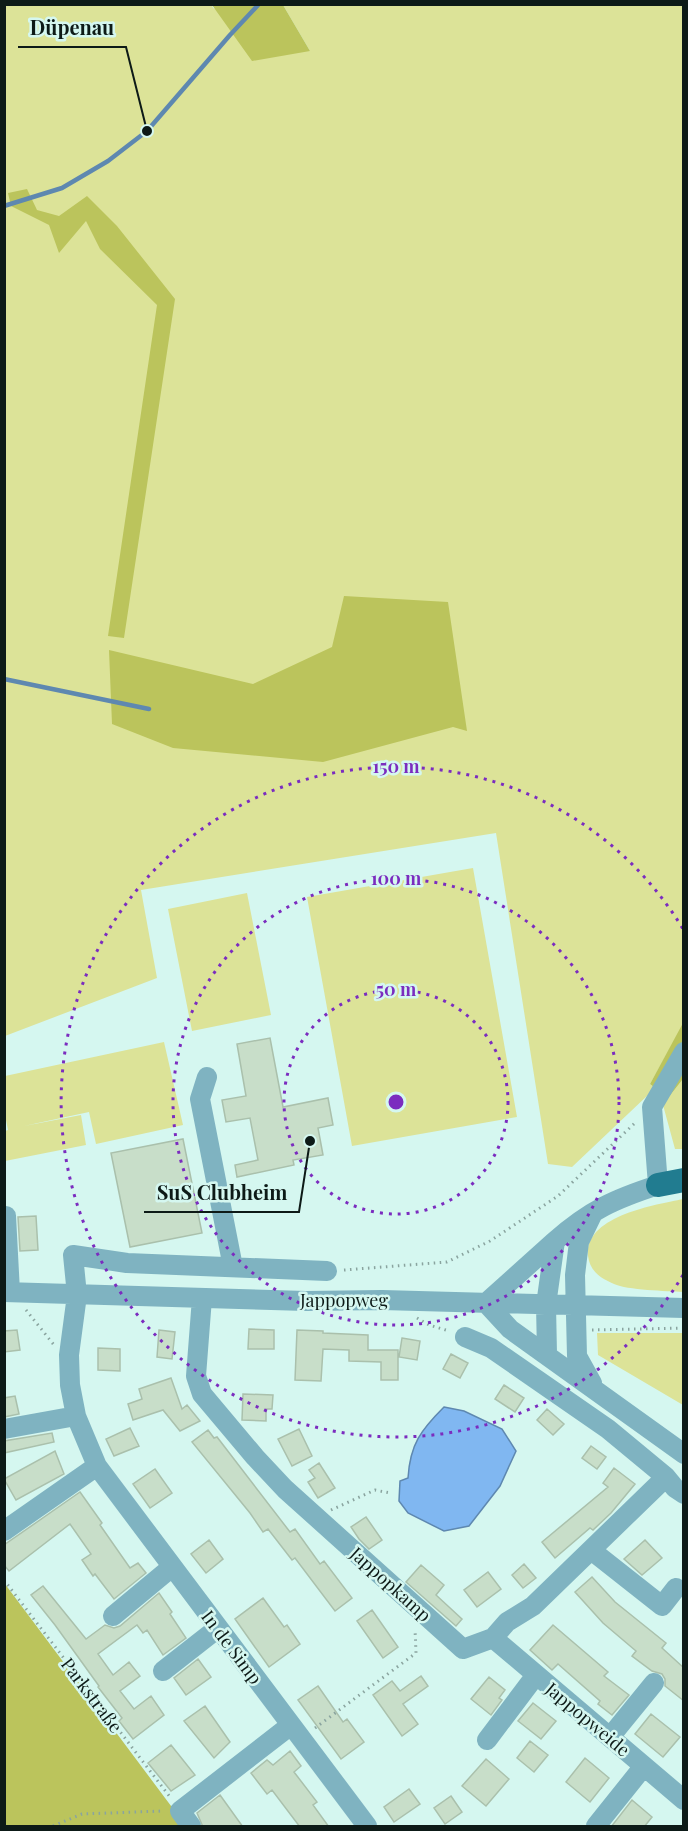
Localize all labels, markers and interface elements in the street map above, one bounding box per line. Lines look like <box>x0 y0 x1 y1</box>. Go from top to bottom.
callout: Düpenau <box>18 9 126 47</box>
text: Düpenau <box>30 13 114 40</box>
text: 150 m <box>372 754 420 778</box>
text: 100 m <box>371 866 422 890</box>
text: 50 m <box>376 977 417 1001</box>
centre of rings <box>386 1092 406 1112</box>
callout: SuS Clubheim <box>144 1174 299 1212</box>
text: SuS Clubheim <box>157 1178 287 1205</box>
street label: Jappopweg <box>299 1288 388 1312</box>
street label: Jappopkamp <box>345 1541 436 1627</box>
street label: In de Simp <box>196 1605 268 1689</box>
street label: Parkstraße <box>56 1653 128 1737</box>
street label: Jappopweide <box>540 1676 635 1761</box>

